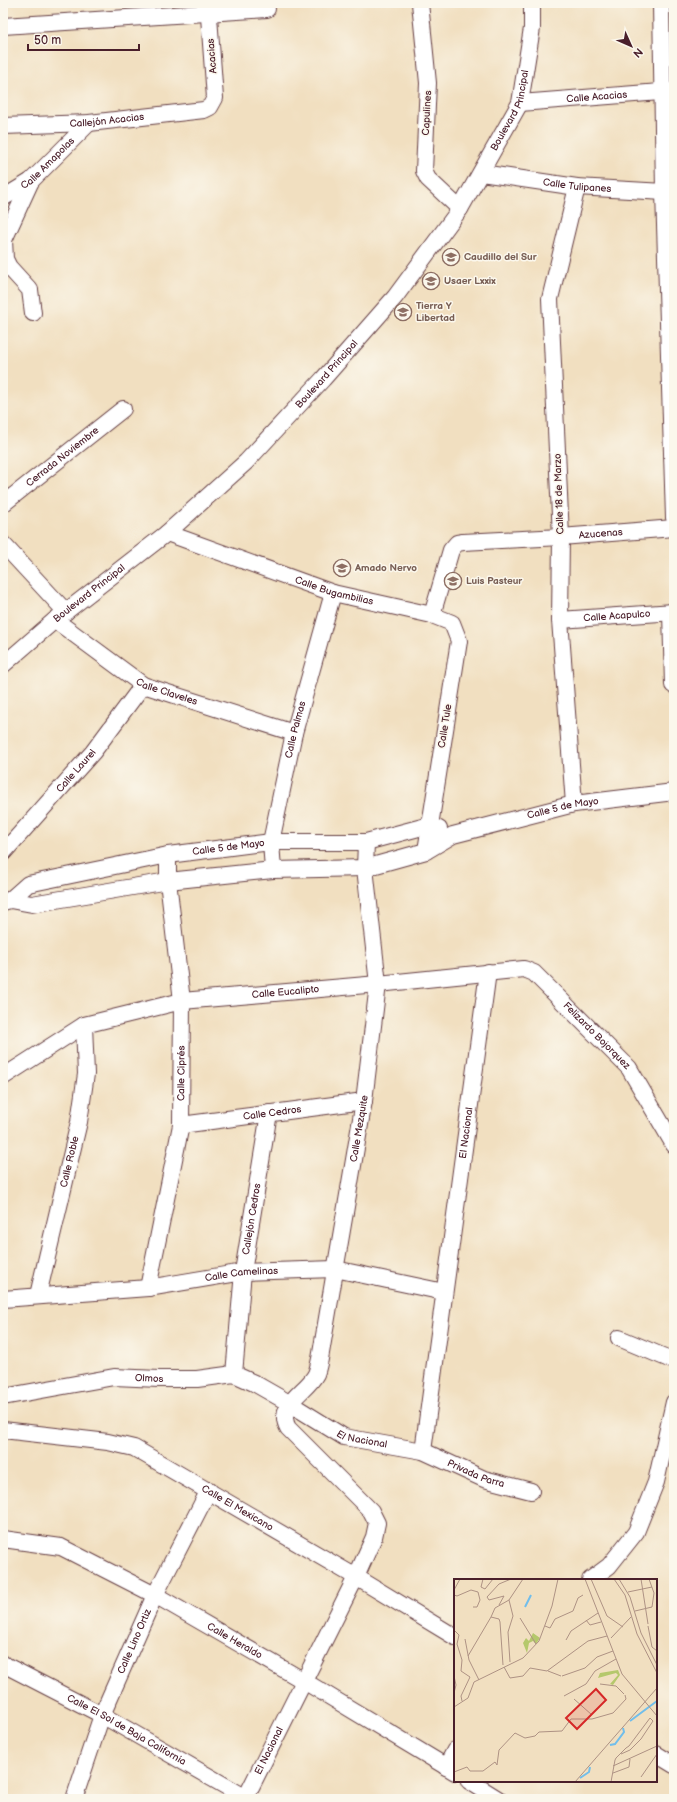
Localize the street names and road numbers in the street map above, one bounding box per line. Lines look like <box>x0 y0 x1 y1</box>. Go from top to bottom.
street label: Acacias <box>204 38 220 74</box>
street label: Boulevard Principal <box>488 69 531 153</box>
street label: Calle Acacias <box>566 89 628 105</box>
street label: Capulines <box>420 90 434 136</box>
street label: Callejón Acacias <box>69 111 145 130</box>
street label: Calle Amapolas <box>19 135 77 192</box>
street label: Calle Tulipanes <box>542 176 612 195</box>
street label: Boulevard Principal <box>293 338 360 411</box>
street label: Cerrada Noviembre <box>24 424 101 489</box>
street label: Calle 18 de Marzo <box>552 453 566 535</box>
street label: Azucenas <box>578 526 623 542</box>
street label: Boulevard Principal <box>51 562 127 625</box>
street label: Calle Bugambilias <box>293 574 375 608</box>
street label: Calle Acapulco <box>583 608 651 624</box>
street label: Calle Claveles <box>133 676 199 708</box>
street label: Calle Palmas <box>283 700 309 759</box>
street label: Calle Tule <box>436 703 454 749</box>
street label: Calle Laurel <box>54 747 99 795</box>
street label: Calle 5 de Mayo <box>526 795 600 822</box>
street label: Calle 5 de Mayo <box>192 837 266 858</box>
street label: Calle Eucalipto <box>251 983 320 1001</box>
street label: Felizardo Bojorquez <box>561 1000 633 1072</box>
street label: Calle Ciprés <box>175 1045 188 1101</box>
street label: Calle Mezquite <box>348 1095 371 1163</box>
street label: Calle Cedros <box>242 1103 302 1123</box>
street label: El Nacional <box>457 1107 476 1159</box>
street label: Calle Roble <box>58 1135 81 1189</box>
street label: Callejón Cedros <box>240 1182 263 1256</box>
street label: Calle Camelinas <box>204 1265 278 1284</box>
street label: Olmos <box>135 1372 164 1385</box>
street label: El Nacional <box>334 1428 388 1451</box>
street label: Privada Parra <box>445 1457 506 1490</box>
street label: Calle El Mexicano <box>199 1483 276 1534</box>
street label: Calle Lino Ortiz <box>115 1607 154 1676</box>
street label: Calle Heraldo <box>205 1620 265 1662</box>
street label: Calle El Sol de Baja California <box>65 1692 188 1768</box>
street label: El Nacional <box>252 1725 286 1776</box>

